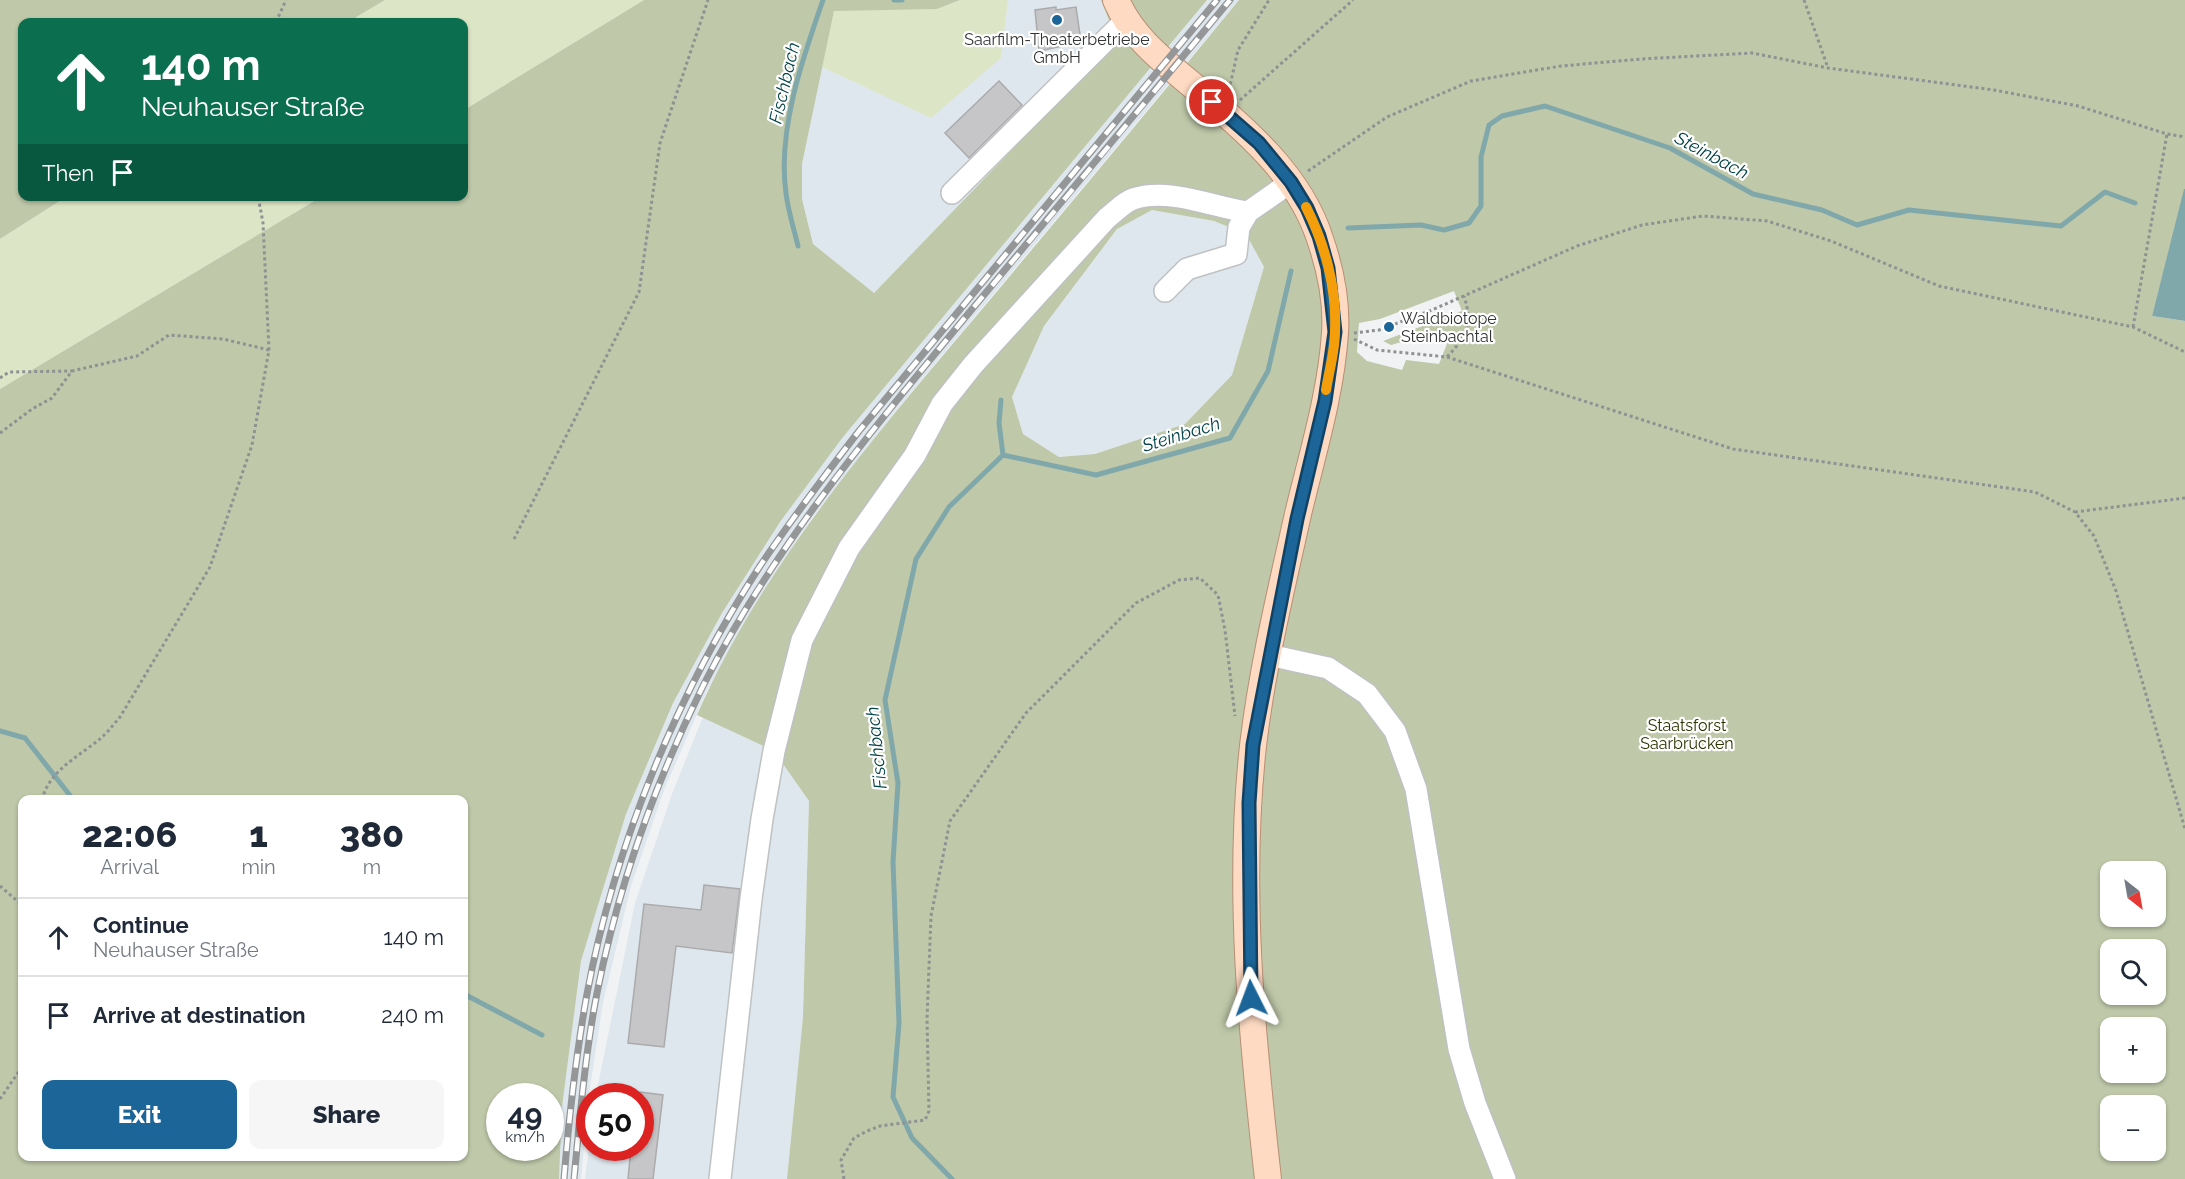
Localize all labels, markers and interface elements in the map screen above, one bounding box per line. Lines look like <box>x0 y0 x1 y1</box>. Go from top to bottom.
marker: Saarfilm-Theaterbetriebe GmbH <box>1050 13 1064 27</box>
place label: Saarfilm-Theaterbetriebe GmbH <box>964 30 1150 67</box>
water label: Fischbach <box>764 40 804 126</box>
text: 140 m <box>141 41 261 90</box>
icon: ahead <box>42 42 120 120</box>
pin <box>1186 76 1237 127</box>
icon: arrive <box>1195 85 1228 118</box>
text: Neuhauser Straße <box>141 91 365 122</box>
water label: Steinbach <box>1671 126 1752 183</box>
icon: arrive <box>106 156 139 189</box>
text: Then <box>42 160 94 186</box>
place label: Waldbiotope Steinbachtal <box>1401 309 1497 346</box>
marker: Waldbiotope Steinbachtal <box>1382 320 1396 334</box>
water label: Steinbach <box>1138 412 1223 456</box>
water label: Fischbach <box>861 706 891 790</box>
park label: Staatsforst Saarbrücken <box>1640 716 1734 753</box>
text: 22:06 <box>82 813 178 855</box>
text: 1 <box>249 813 268 855</box>
text: 380 <box>340 813 404 855</box>
text: Arrival <box>100 855 159 879</box>
text: min <box>241 855 276 879</box>
text: m <box>363 855 381 879</box>
north arrow <box>2100 861 2166 927</box>
map controls <box>2100 861 2166 1161</box>
text: Continue <box>93 912 189 938</box>
icon: ahead <box>42 921 75 954</box>
text: 140 m <box>383 924 444 950</box>
text: Neuhauser Straße <box>93 938 259 962</box>
button: search <box>2100 939 2166 1005</box>
position arrow <box>1219 966 1283 1030</box>
icon: arrive <box>42 999 75 1032</box>
text: Arrive at destination <box>93 1002 306 1028</box>
text: 240 m <box>381 1002 444 1028</box>
button: + <box>2100 1017 2166 1083</box>
button: Exit <box>42 1080 237 1149</box>
button: Share <box>249 1080 444 1149</box>
speed limit sign: 50 <box>576 1083 654 1161</box>
button: − <box>2100 1095 2166 1161</box>
text: 49 <box>508 1097 542 1132</box>
text: km/h <box>505 1128 545 1146</box>

